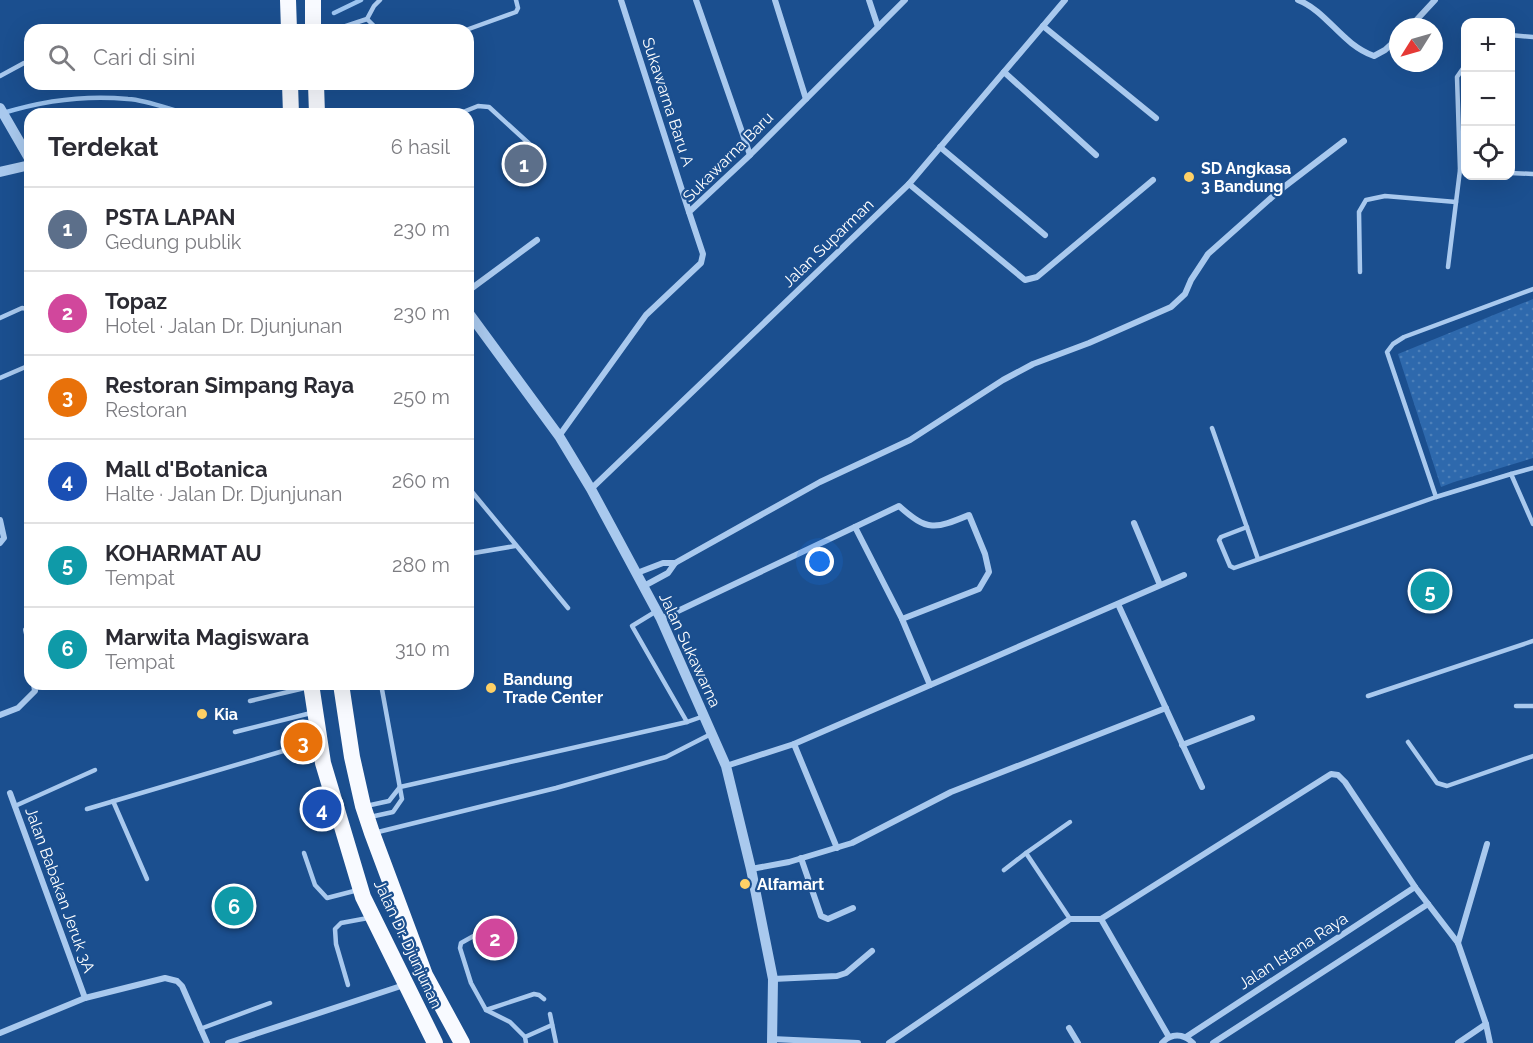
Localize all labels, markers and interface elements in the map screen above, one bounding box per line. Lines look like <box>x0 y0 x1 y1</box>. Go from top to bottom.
north arrow <box>1389 18 1443 72</box>
map controls <box>1461 18 1515 180</box>
button: + <box>1461 18 1515 72</box>
search box <box>24 24 474 90</box>
street label: Sukawarna Baru A <box>638 35 698 169</box>
icon: search <box>45 41 78 74</box>
text: Cari di sini <box>93 44 195 70</box>
button: − <box>1461 72 1515 126</box>
street label: Sukawarna Baru <box>679 108 777 206</box>
button: locate <box>1461 126 1515 180</box>
text: Terdekat <box>48 132 159 162</box>
text: 6 hasil <box>391 135 450 159</box>
pin: 1 <box>504 142 544 186</box>
place label: SD Angkasa 3 Bandung <box>1201 159 1291 196</box>
marker: SD Angkasa 3 Bandung <box>1182 170 1196 184</box>
street label: Jalan Suparman <box>779 195 877 291</box>
text: PSTA LAPAN <box>105 204 236 230</box>
text: 1 <box>63 217 72 241</box>
text: 230 m <box>393 217 450 241</box>
text: Gedung publik <box>105 230 241 254</box>
text: Topaz <box>105 288 167 314</box>
text: 2 <box>62 301 73 325</box>
text: 230 m <box>393 301 450 325</box>
text: Hotel · Jalan Dr. Djunjunan <box>105 314 343 338</box>
text: Restoran Simpang Raya <box>105 372 354 398</box>
text: 3 <box>62 385 73 409</box>
text: 250 m <box>393 385 450 409</box>
text: Restoran <box>105 398 187 422</box>
text: Mall d'Botanica <box>105 456 268 482</box>
text: 4 <box>62 469 73 493</box>
text: 260 m <box>392 469 450 493</box>
text: Halte · Jalan Dr. Djunjunan <box>105 482 342 506</box>
text: KOHARMAT AU <box>105 540 262 566</box>
your location <box>805 547 834 576</box>
text: 5 <box>62 553 73 577</box>
text: 280 m <box>392 553 450 577</box>
text: Tempat <box>105 566 175 590</box>
pin: 5 <box>1410 568 1450 614</box>
street label: Jalan Sukawarna <box>655 590 725 710</box>
text: Marwita Magiswara <box>105 624 309 650</box>
text: 6 <box>61 637 74 661</box>
text: 310 m <box>395 637 450 661</box>
text: Tempat <box>105 650 175 674</box>
place label: Bandung Trade Center <box>503 670 603 707</box>
marker: Bandung Trade Center <box>484 681 498 695</box>
place label: Kia <box>214 705 238 724</box>
marker: Kia <box>195 707 209 721</box>
pin: 3 <box>284 720 322 764</box>
pin: 4 <box>302 786 342 832</box>
street label: Jalan Babakan Jeruk 3A <box>21 805 99 976</box>
place label: Alfamart <box>757 875 824 894</box>
street label: Jalan Dr. Djunjunan <box>370 877 446 1011</box>
marker: Alfamart <box>738 877 752 891</box>
pin: 6 <box>214 884 254 928</box>
street label: Jalan Istana Raya <box>1235 909 1351 993</box>
pin: 2 <box>476 916 514 960</box>

